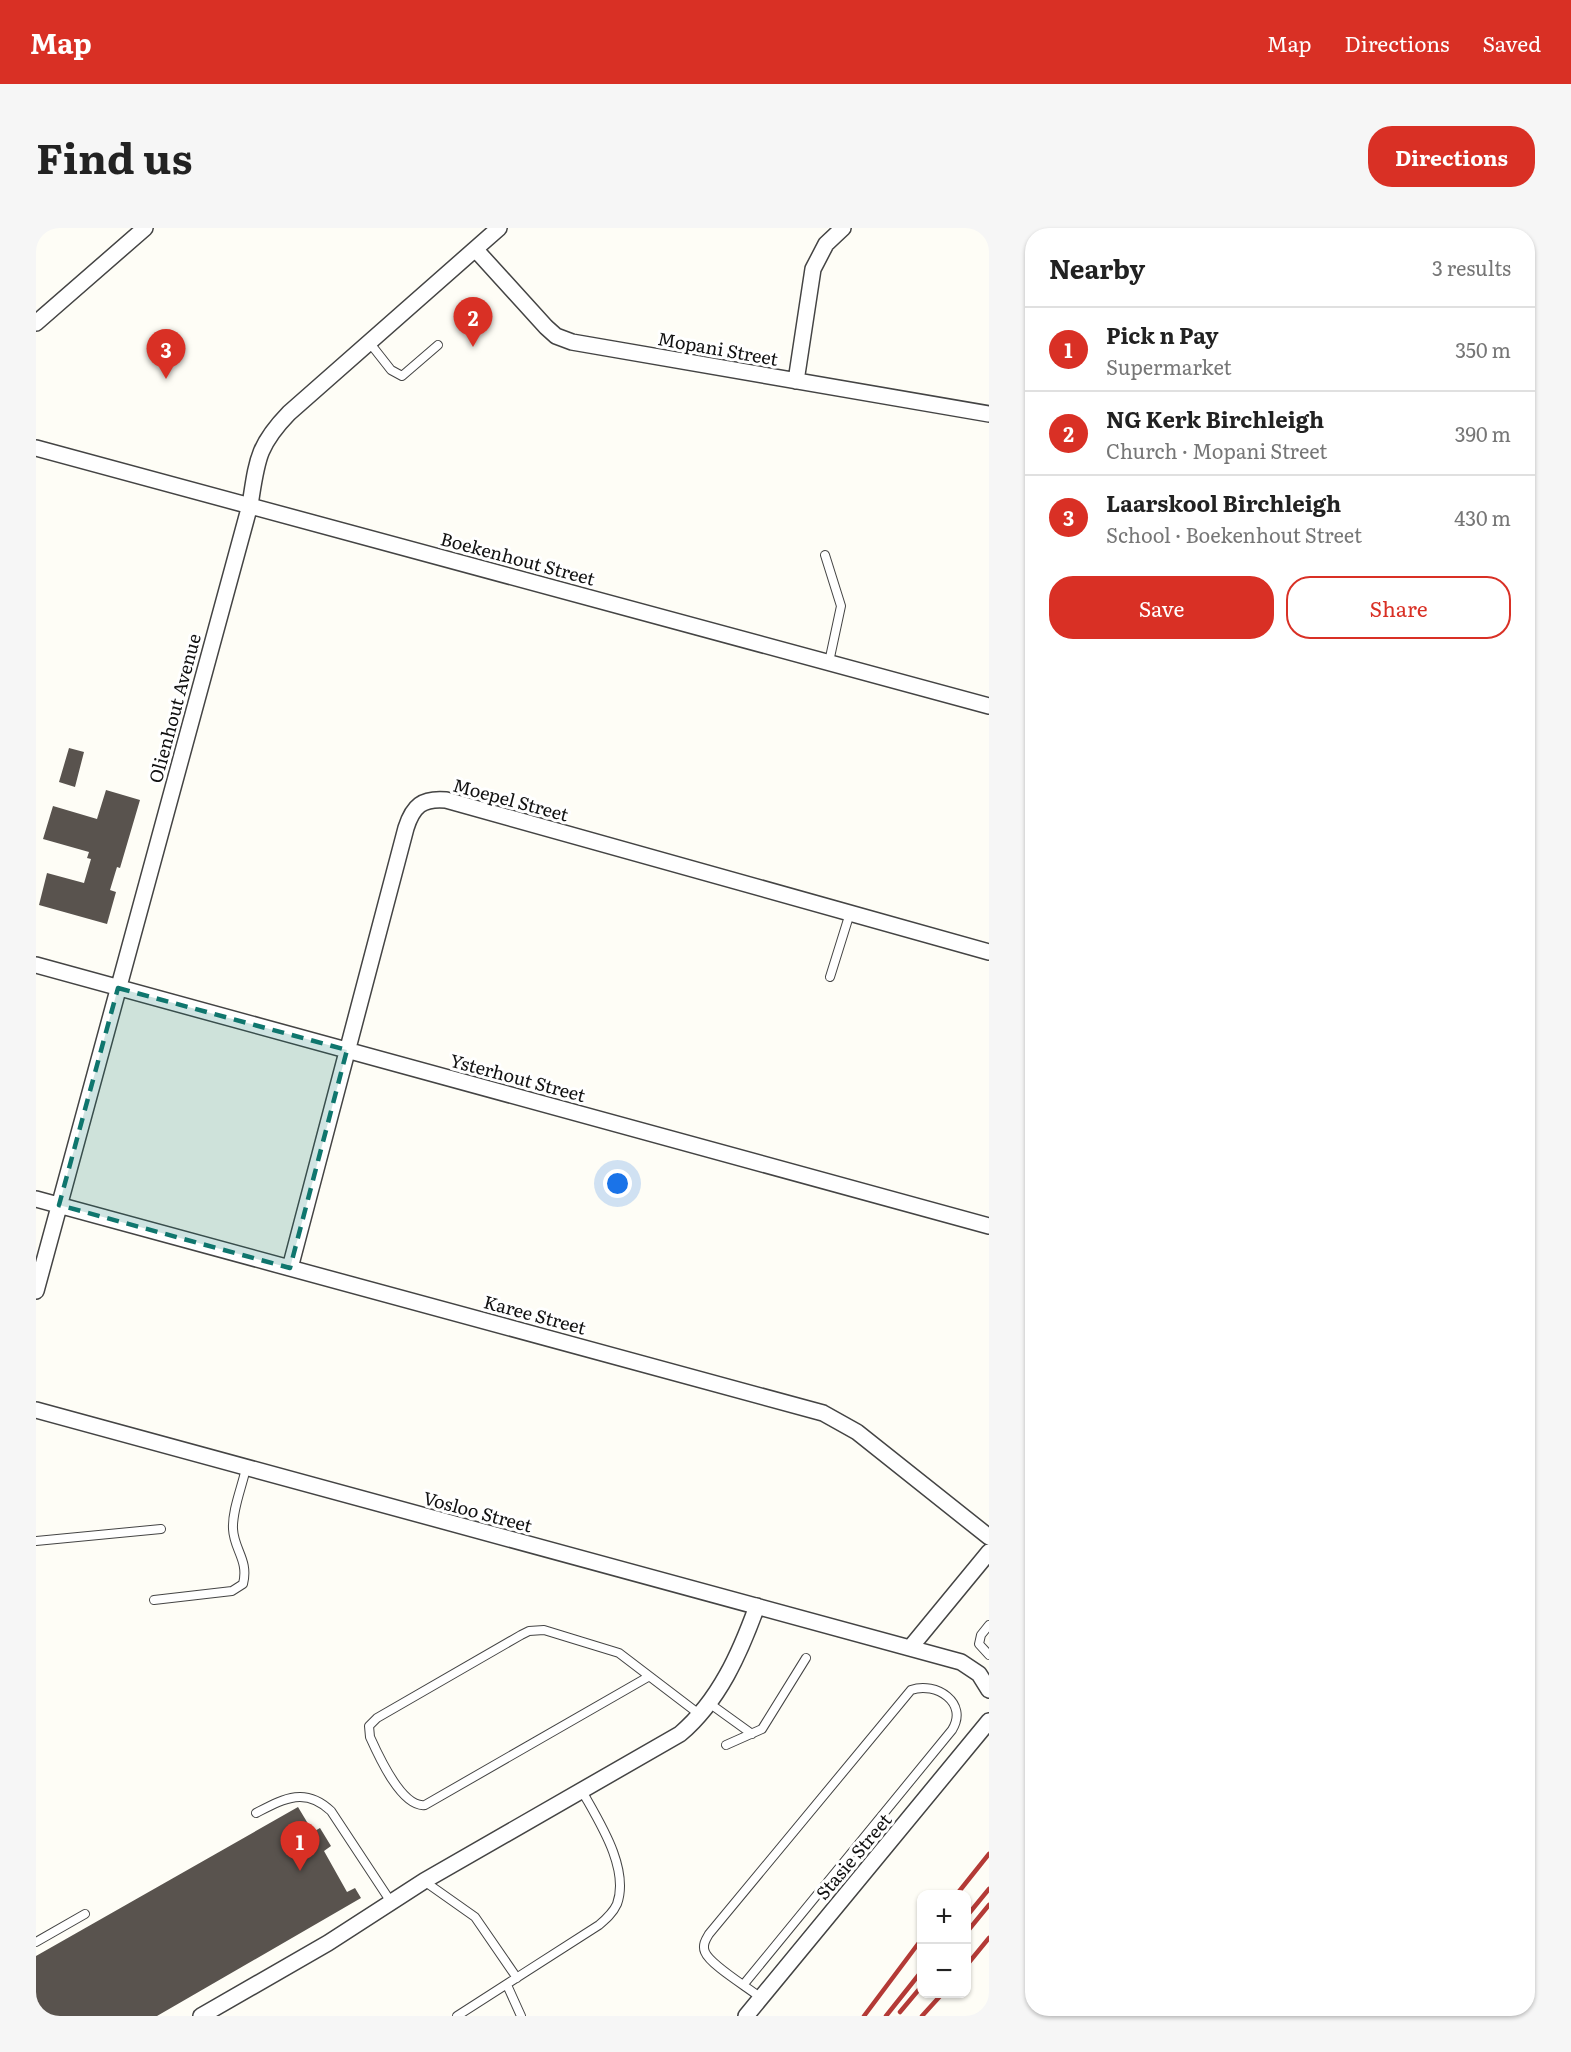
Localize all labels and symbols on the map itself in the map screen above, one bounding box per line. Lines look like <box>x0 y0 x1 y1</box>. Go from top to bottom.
pin: 2 <box>454 298 492 347</box>
street label: Mopani Street <box>656 324 781 372</box>
pin: 3 <box>146 330 186 379</box>
street label: Boekenhout Street <box>438 524 599 592</box>
street label: Olienhout Avenue <box>141 630 207 786</box>
street label: Moepel Street <box>450 771 573 828</box>
street label: Ysterhout Street <box>447 1046 590 1108</box>
your location <box>603 1169 632 1198</box>
street label: Karee Street <box>481 1287 590 1341</box>
street label: Vosloo Street <box>420 1483 536 1539</box>
street label: Stasie Street <box>809 1806 898 1905</box>
pin: 1 <box>280 1822 320 1871</box>

